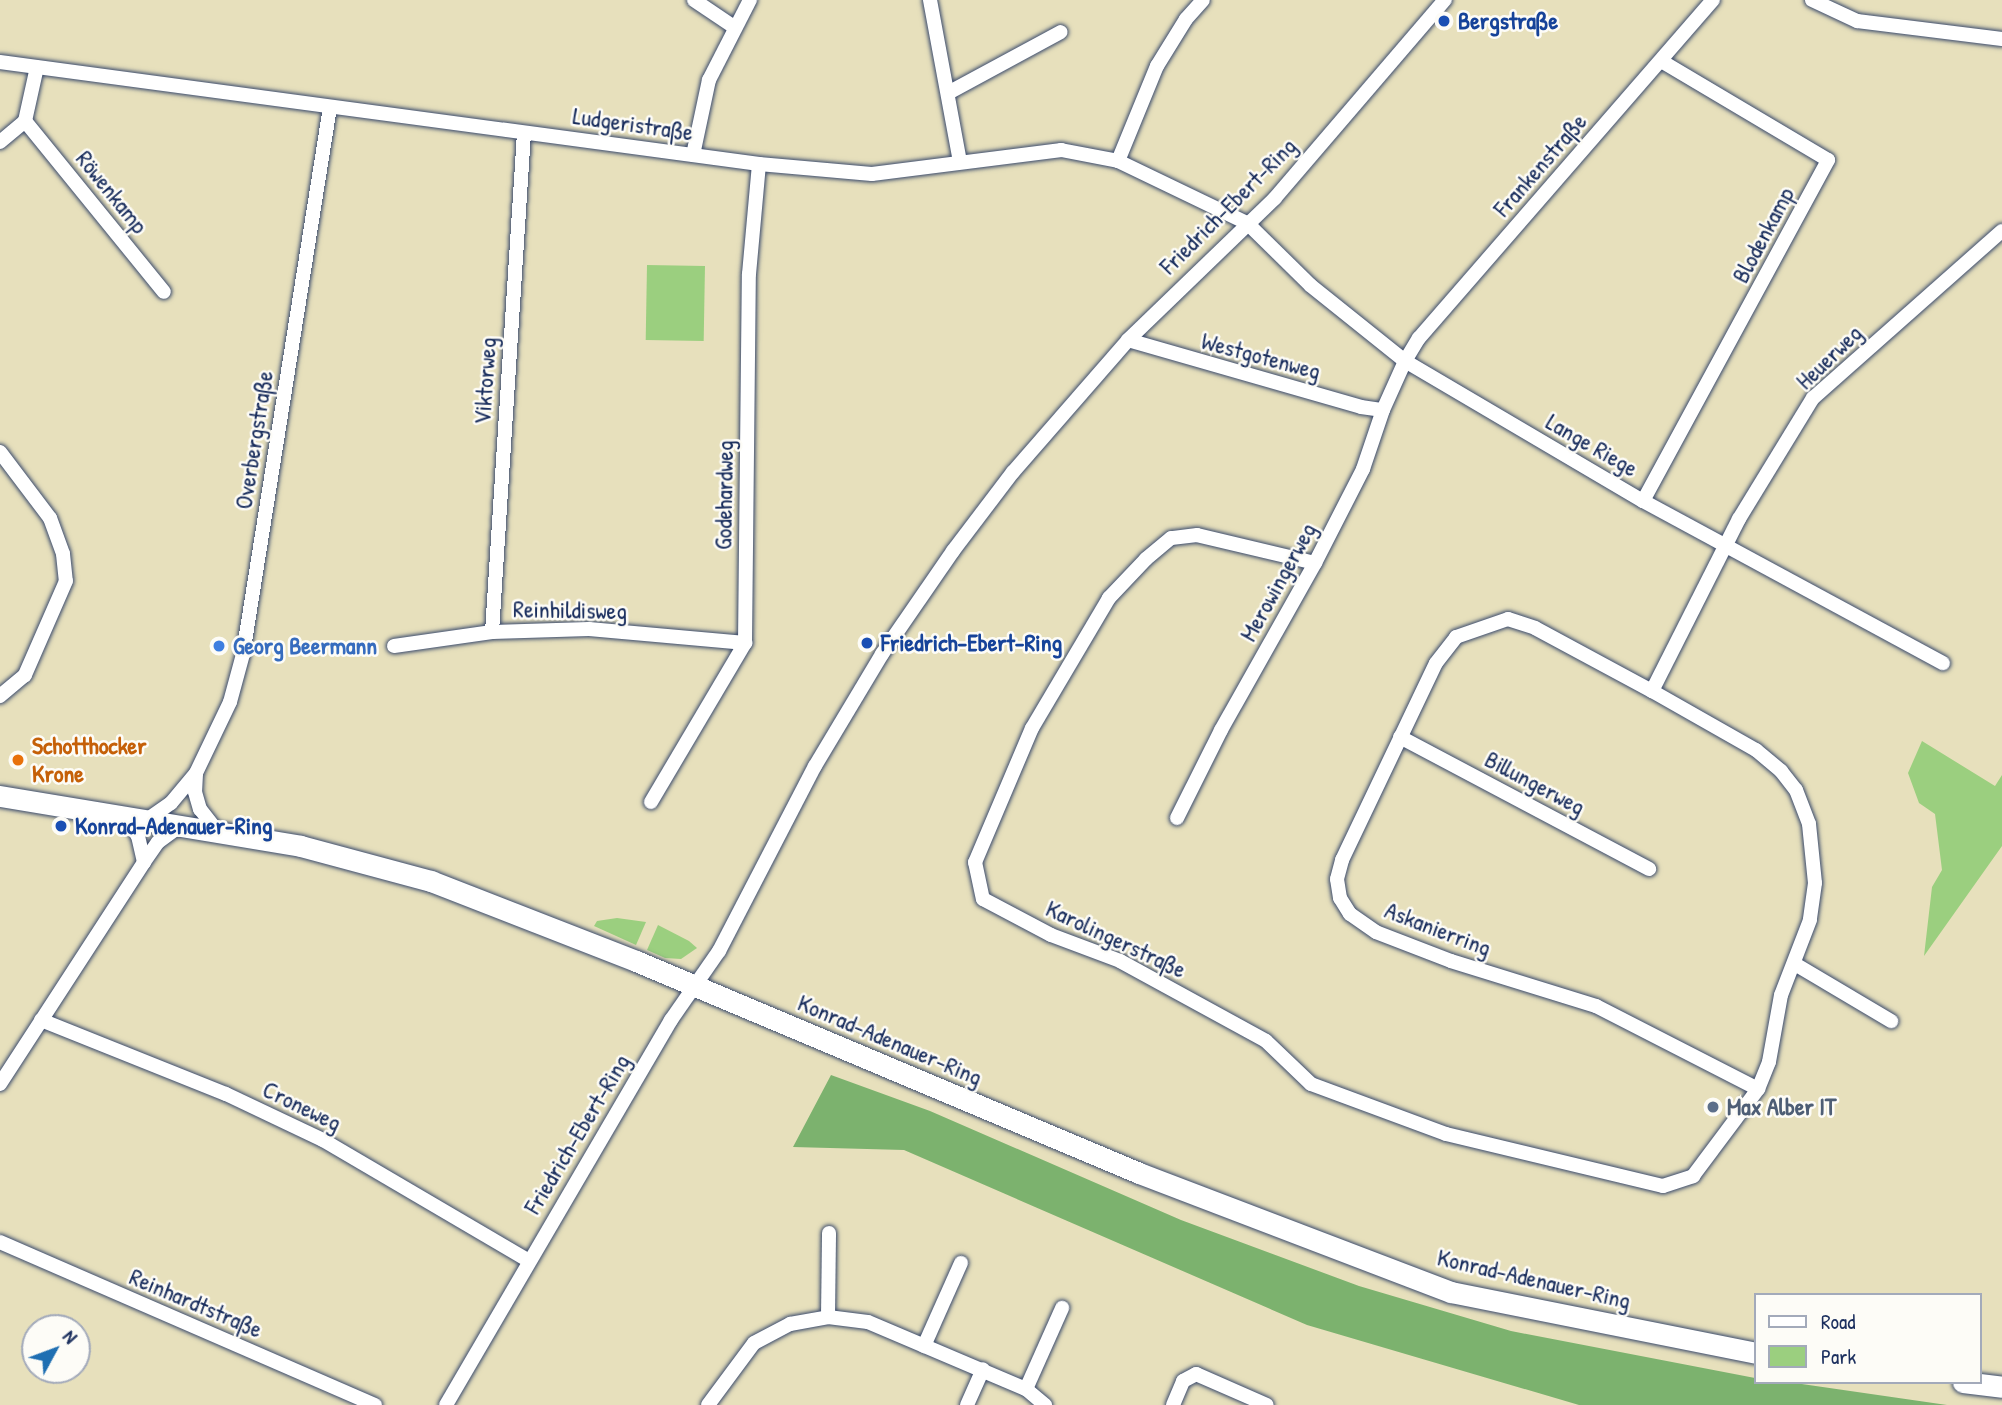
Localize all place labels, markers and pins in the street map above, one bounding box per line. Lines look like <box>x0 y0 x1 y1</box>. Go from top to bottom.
place label: Bergstraße <box>1458 7 1558 35</box>
marker: Bergstraße <box>1436 13 1452 29</box>
place label: Friedrich-Ebert-Ring <box>881 629 1062 657</box>
place label: Georg Beermann <box>233 632 377 660</box>
marker: Friedrich-Ebert-Ring <box>859 635 875 651</box>
marker: Georg Beermann <box>211 638 227 654</box>
place label: Schotthocker Krone <box>32 732 146 788</box>
marker: Schotthocker Krone <box>10 752 26 768</box>
place label: Konrad-Adenauer-Ring <box>75 812 273 840</box>
marker: Konrad-Adenauer-Ring <box>53 818 69 834</box>
place label: Max Alber IT <box>1727 1093 1836 1121</box>
marker: Max Alber IT <box>1705 1099 1721 1115</box>

